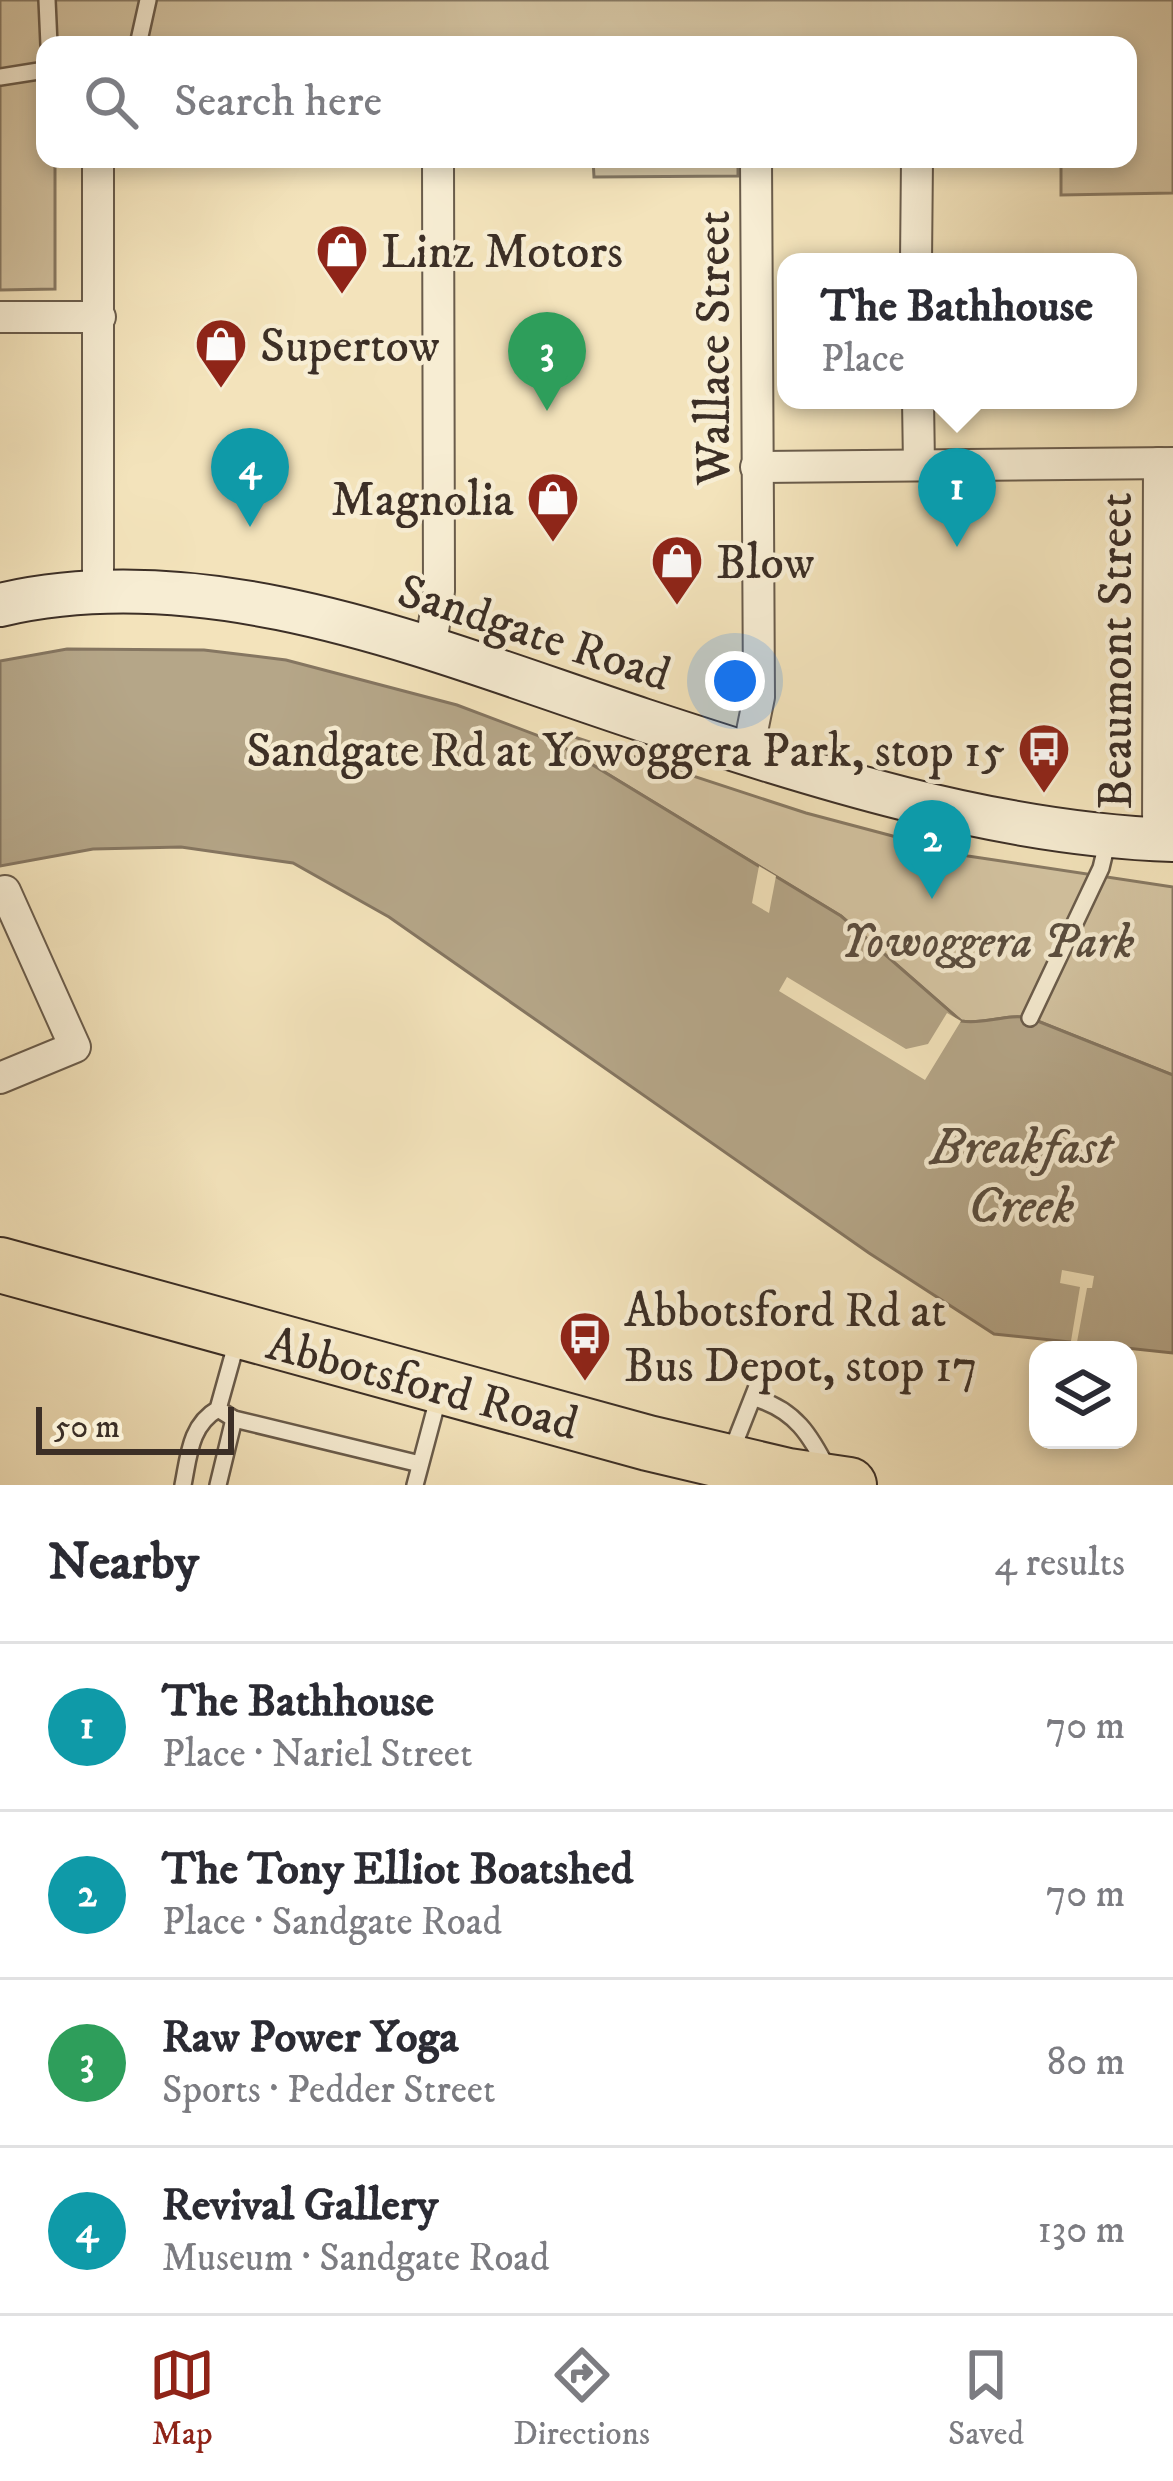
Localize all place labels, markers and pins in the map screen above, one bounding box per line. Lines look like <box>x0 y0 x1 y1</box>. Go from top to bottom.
shop icon: Linz Motors <box>314 222 370 296</box>
place label: Linz Motors <box>381 223 623 283</box>
pin: 3 <box>508 312 586 411</box>
shop icon: Supertow <box>193 316 249 390</box>
place label: Supertow <box>260 317 440 377</box>
pin: 4 <box>211 428 289 527</box>
pin: 1 <box>918 448 996 547</box>
shop icon: Magnolia <box>525 470 581 544</box>
place label: Magnolia <box>331 471 515 531</box>
shop icon: Blow <box>649 533 705 607</box>
place label: Blow <box>716 534 815 594</box>
bus stop icon: Sandgate Rd at Yowoggera Park, stop 15 <box>1016 721 1072 795</box>
place label: Sandgate Rd at Yowoggera Park, stop 15 <box>246 722 1005 782</box>
pin: 2 <box>893 800 971 899</box>
place label: Abbotsford Rd at Bus Depot, stop 17 <box>624 1282 978 1397</box>
bus stop icon: Abbotsford Rd at Bus Depot, stop 17 <box>557 1309 613 1383</box>

